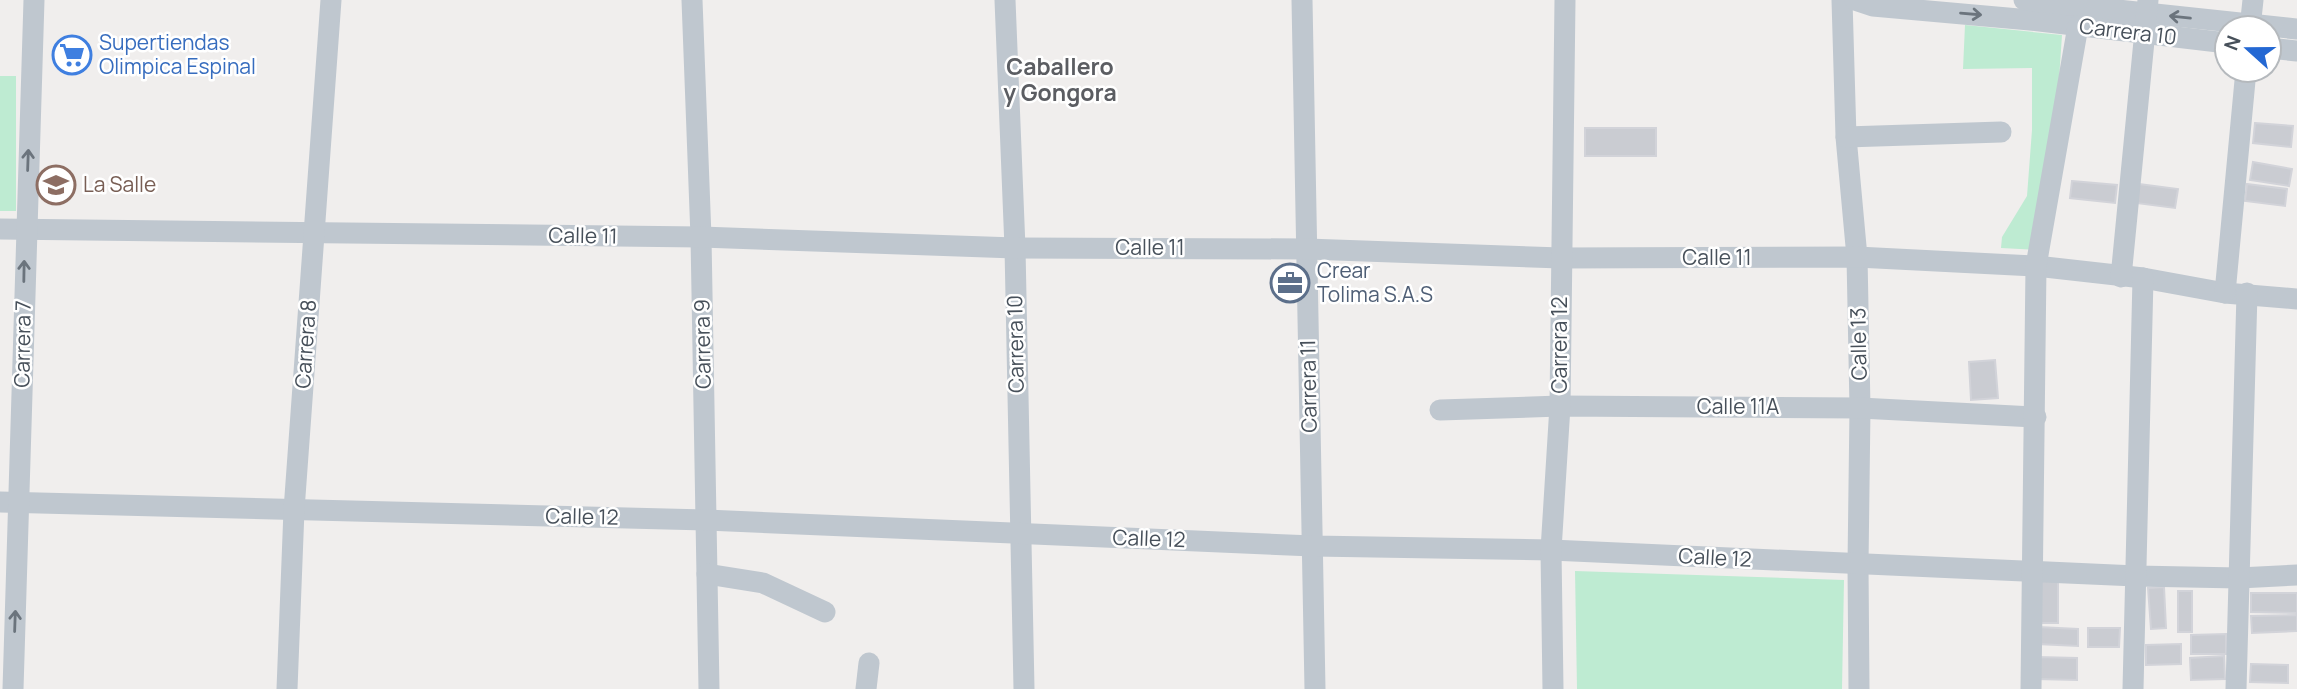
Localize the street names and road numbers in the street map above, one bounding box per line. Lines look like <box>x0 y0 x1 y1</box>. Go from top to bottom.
street label: Carrera 10 <box>2078 11 2178 51</box>
street label: Calle 11 <box>548 220 618 250</box>
street label: Calle 11 <box>1115 233 1185 261</box>
street label: Calle 11 <box>1682 243 1752 271</box>
street label: Carrera 10 <box>1000 295 1030 393</box>
street label: Carrera 12 <box>1545 296 1573 394</box>
street label: Carrera 8 <box>288 299 322 389</box>
street label: Carrera 9 <box>687 299 717 389</box>
street label: Carrera 7 <box>7 300 37 388</box>
street label: Calle 13 <box>1843 307 1873 381</box>
street label: Carrera 11 <box>1293 339 1323 433</box>
street label: Calle 11A <box>1697 392 1779 420</box>
street label: Calle 12 <box>545 501 619 531</box>
street label: Calle 12 <box>1112 523 1186 553</box>
street label: Calle 12 <box>1678 541 1752 573</box>

